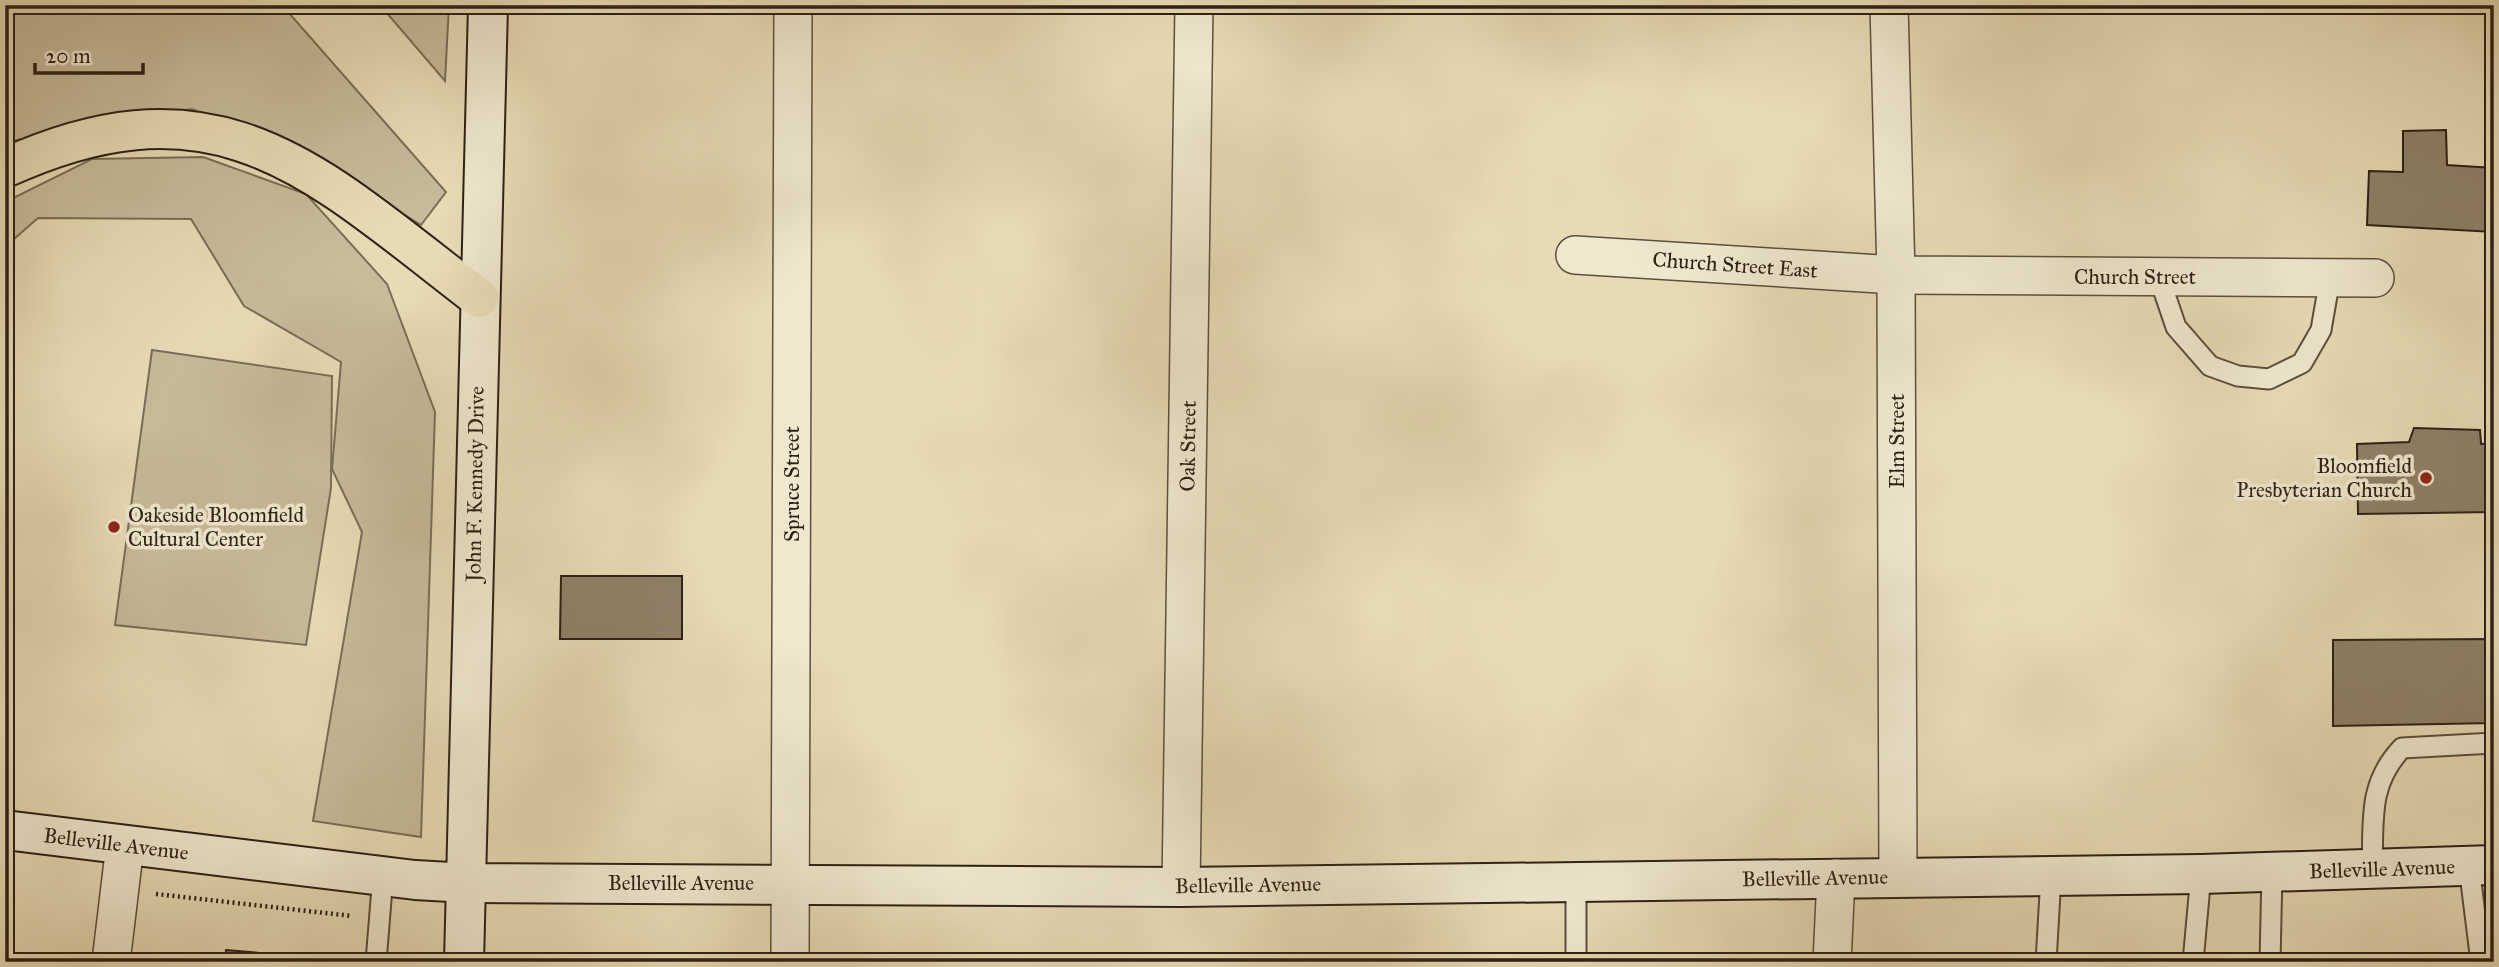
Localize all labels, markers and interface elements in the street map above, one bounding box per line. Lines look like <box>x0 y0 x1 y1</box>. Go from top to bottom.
scale bar <box>35 32 144 76</box>
text: 20 m <box>46 43 91 69</box>
street label: Church Street East <box>1651 246 1819 284</box>
street label: Church Street <box>2074 264 2197 290</box>
street label: John F. Kennedy Drive <box>460 386 490 584</box>
street label: Elm Street <box>1884 393 1910 489</box>
street label: Oak Street <box>1174 400 1202 492</box>
street label: Spruce Street <box>779 425 805 542</box>
place label: Bloomfield Presbyterian Church <box>2236 453 2412 503</box>
marker: Bloomfield Presbyterian Church <box>2418 470 2434 486</box>
place label: Oakeside Bloomfield Cultural Center <box>128 502 304 552</box>
marker: Oakeside Bloomfield Cultural Center <box>106 519 122 535</box>
street label: Belleville Avenue <box>42 822 190 866</box>
street label: Belleville Avenue <box>2309 853 2456 885</box>
street label: Belleville Avenue <box>1742 864 1889 892</box>
street label: Belleville Avenue <box>608 870 754 896</box>
street label: Belleville Avenue <box>1175 871 1322 899</box>

